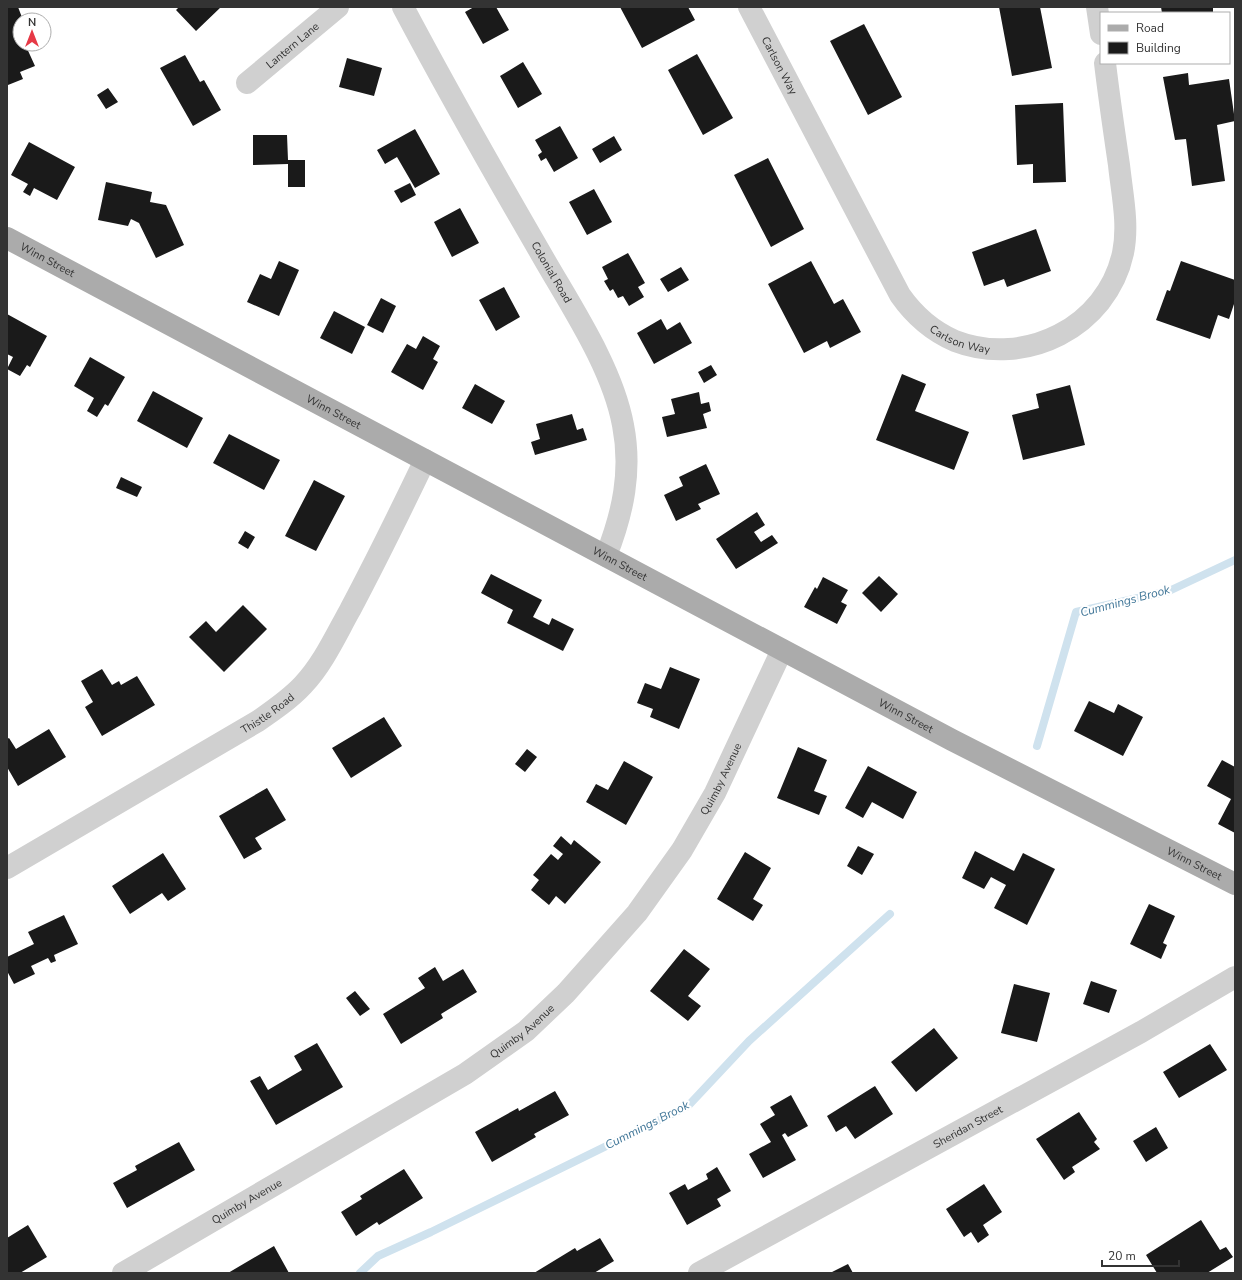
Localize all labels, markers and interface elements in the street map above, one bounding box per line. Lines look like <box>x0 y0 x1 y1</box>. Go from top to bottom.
north arrow <box>12 12 52 52</box>
legend <box>1100 12 1230 64</box>
text: N <box>28 15 36 30</box>
street label: Lantern Lane <box>263 19 322 72</box>
text: Road <box>1136 20 1164 36</box>
street label: Carlson Way <box>758 34 801 98</box>
text: Building <box>1136 40 1181 56</box>
street label: Winn Street <box>17 239 78 281</box>
street label: Colonial Road <box>527 239 575 306</box>
street label: Carlson Way <box>927 322 991 357</box>
street label: Winn Street <box>303 391 364 433</box>
street label: Winn Street <box>590 543 650 585</box>
water label: Cummings Brook <box>1078 581 1173 621</box>
street label: Thistle Road <box>238 690 298 737</box>
street label: Winn Street <box>876 695 936 737</box>
street label: Quimby Avenue <box>697 740 746 818</box>
street label: Winn Street <box>1164 843 1224 884</box>
street label: Quimby Avenue <box>487 1001 558 1062</box>
water label: Cummings Brook <box>602 1096 693 1153</box>
street label: Sheridan Street <box>931 1102 1005 1152</box>
street label: Quimby Avenue <box>209 1175 285 1228</box>
scale bar <box>1102 1242 1179 1268</box>
text: 20 m <box>1108 1248 1136 1264</box>

